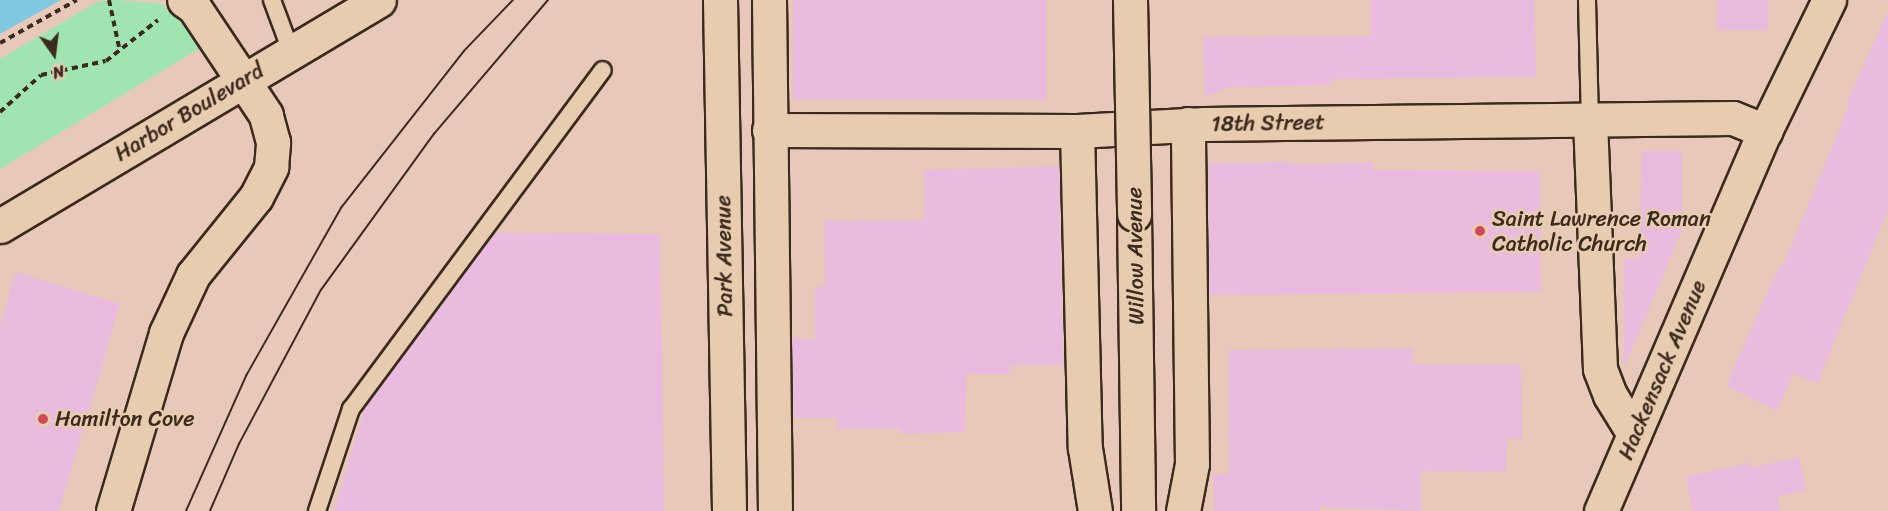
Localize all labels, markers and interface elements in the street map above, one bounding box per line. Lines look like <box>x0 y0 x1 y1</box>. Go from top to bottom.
north arrow <box>24 24 84 84</box>
text: N <box>50 57 67 87</box>
street label: Harbor Boulevard <box>110 57 268 167</box>
street label: 18th Street <box>1211 109 1325 137</box>
street label: Willow Avenue <box>1121 187 1149 325</box>
street label: Park Avenue <box>710 195 738 317</box>
place label: Saint Lawrence Roman Catholic Church <box>1492 205 1710 256</box>
marker: Saint Lawrence Roman Catholic Church <box>1473 224 1487 238</box>
street label: Hackensack Avenue <box>1612 276 1712 464</box>
place label: Hamilton Cove <box>55 406 195 432</box>
marker: Hamilton Cove <box>36 412 50 426</box>

